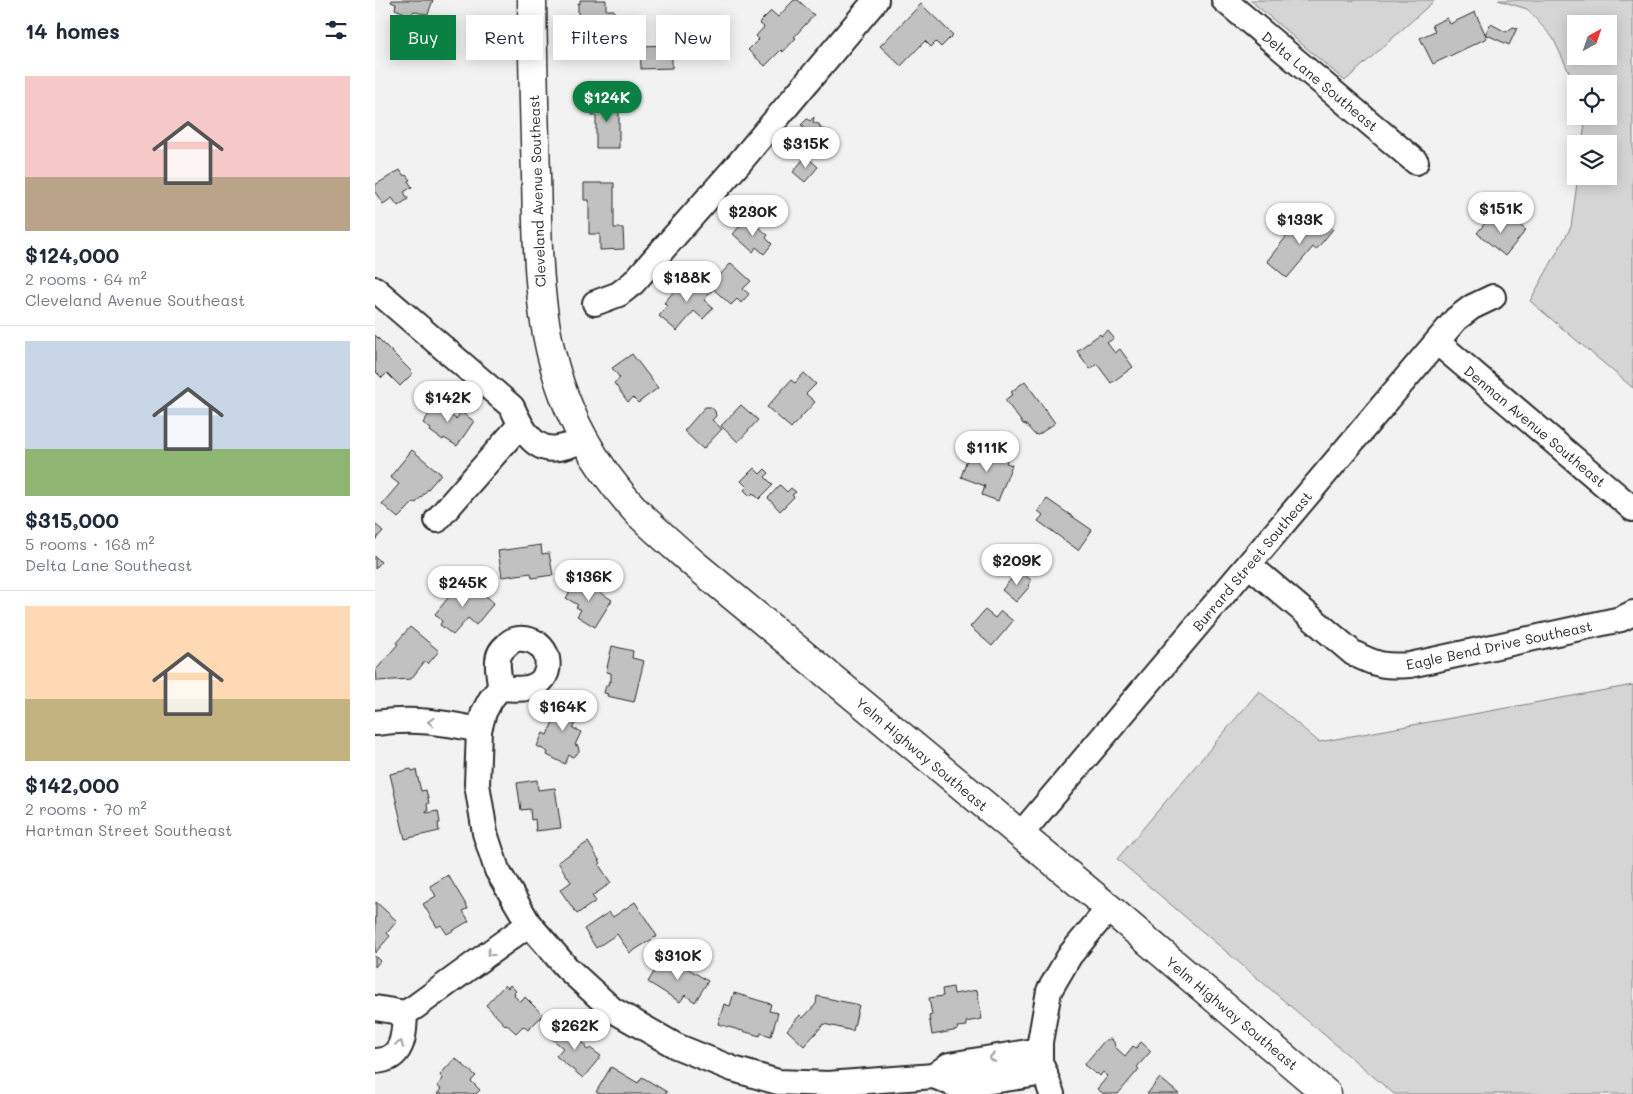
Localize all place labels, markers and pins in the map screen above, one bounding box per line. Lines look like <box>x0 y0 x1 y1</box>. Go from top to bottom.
pin: $124K <box>572 80 642 123</box>
pin: $315K <box>771 126 841 169</box>
pin: $151K <box>1466 192 1536 234</box>
pin: $230K <box>718 194 788 237</box>
pin: $133K <box>1265 202 1335 245</box>
pin: $188K <box>652 260 722 303</box>
pin: $142K <box>413 380 483 423</box>
pin: $111K <box>952 430 1022 473</box>
pin: $209K <box>982 544 1052 586</box>
pin: $136K <box>554 560 624 602</box>
pin: $245K <box>428 566 498 608</box>
pin: $164K <box>528 690 598 732</box>
pin: $310K <box>643 938 713 981</box>
pin: $262K <box>540 1008 610 1051</box>

